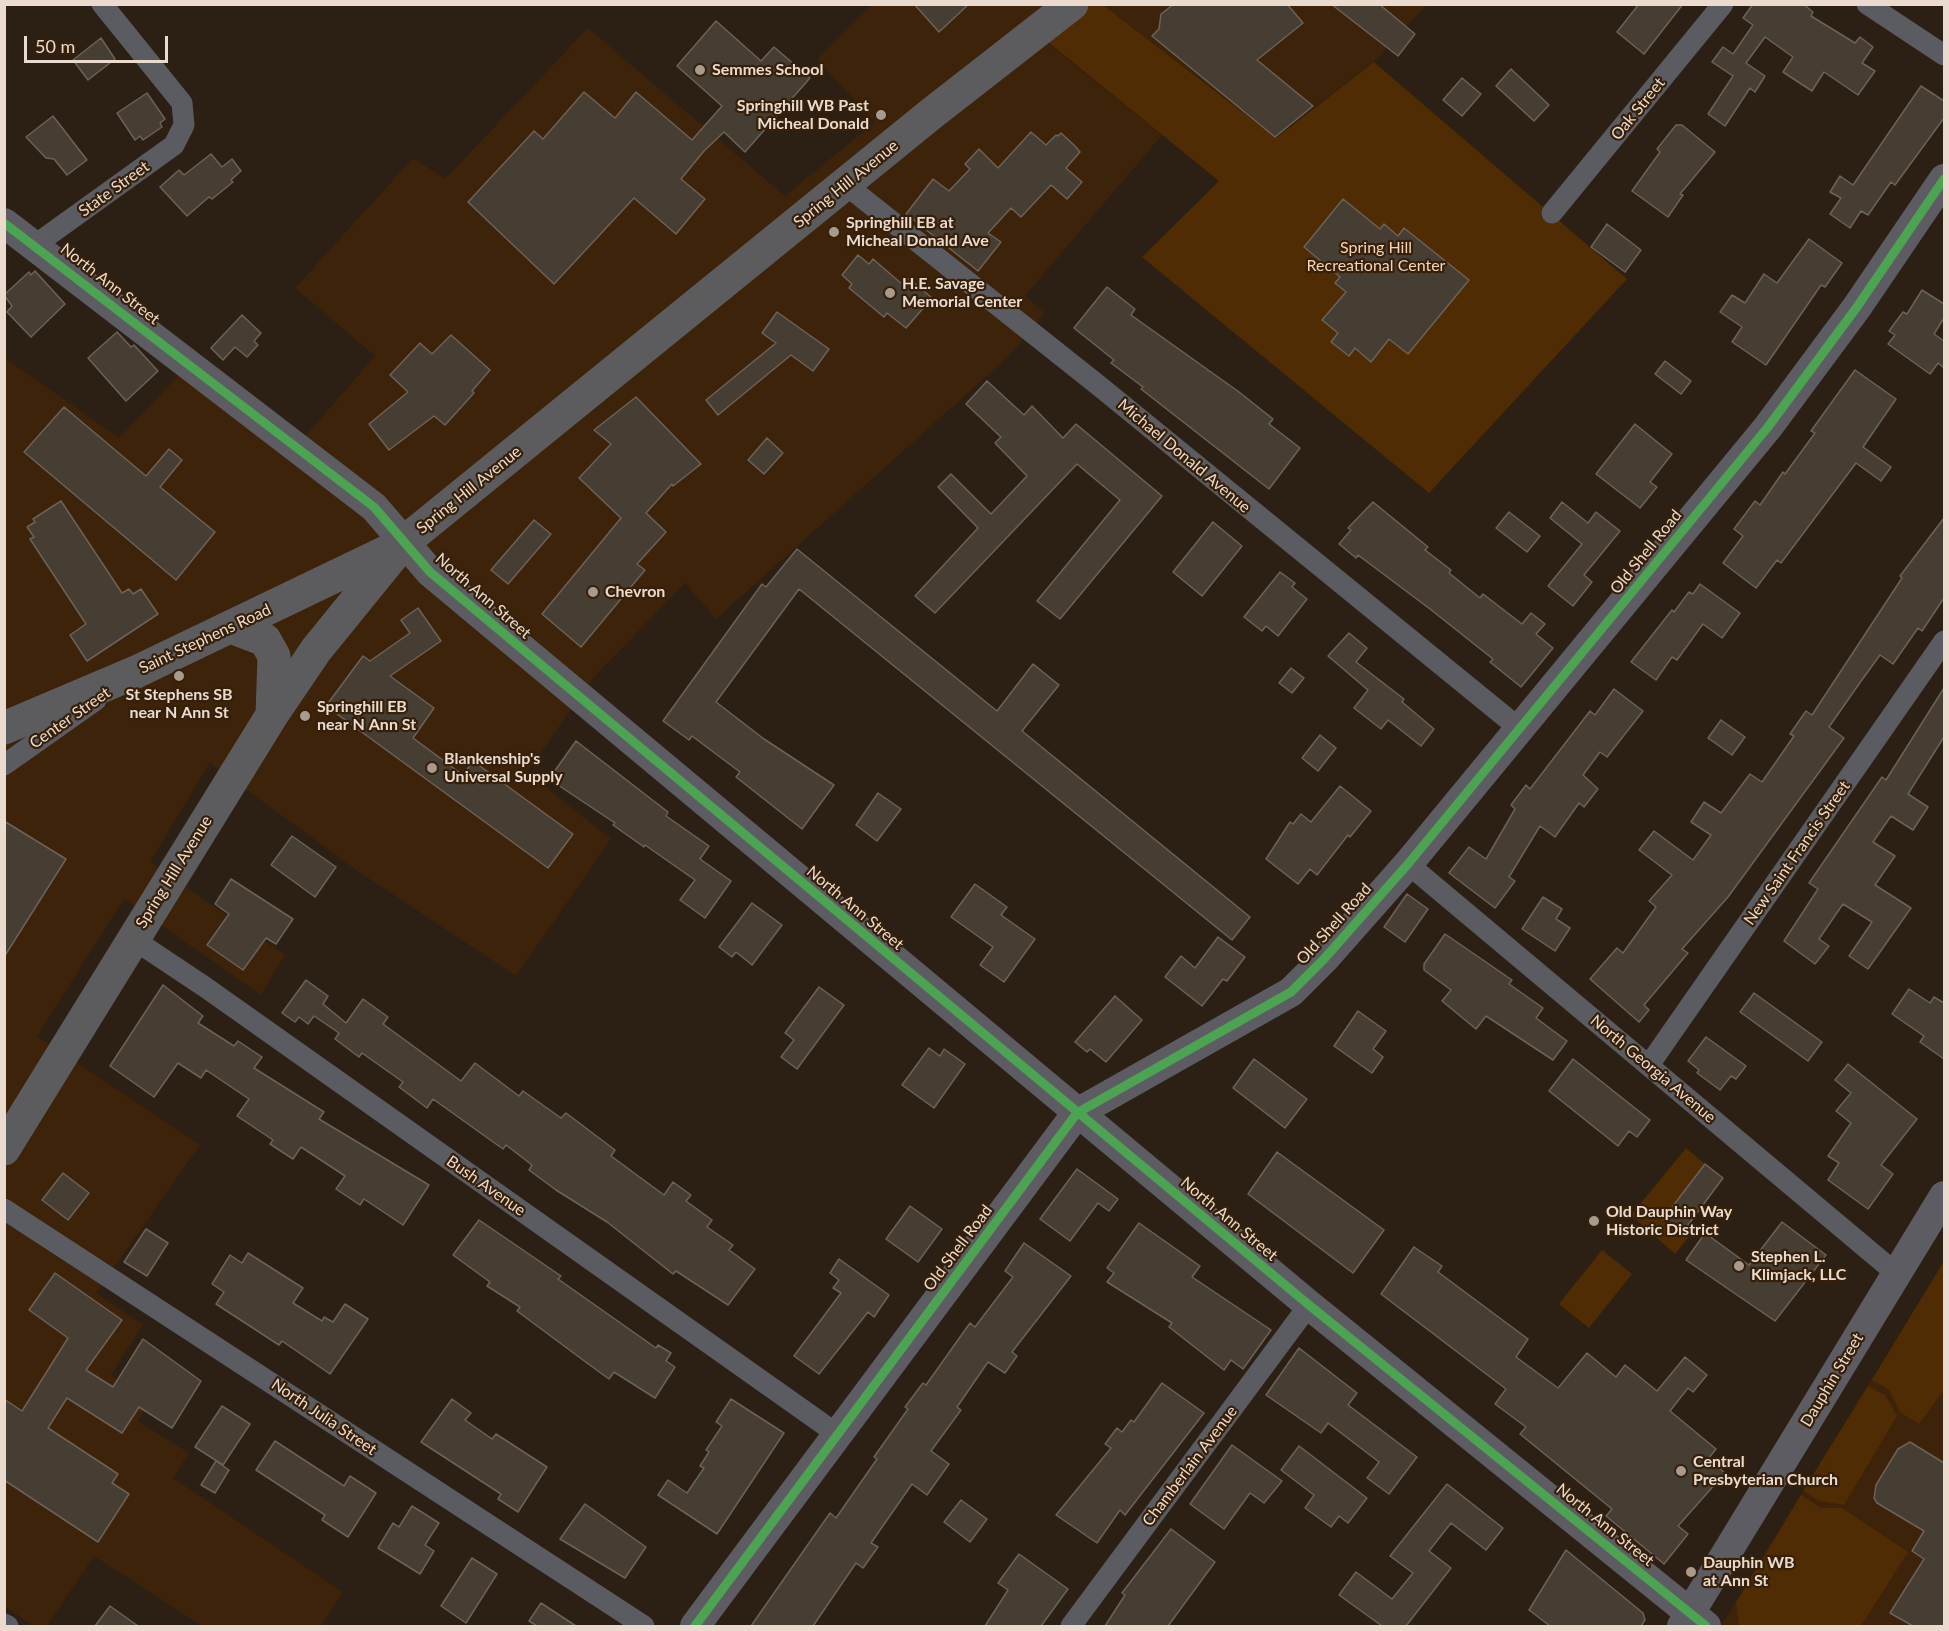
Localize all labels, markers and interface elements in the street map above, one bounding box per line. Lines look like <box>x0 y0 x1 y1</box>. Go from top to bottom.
scale bar <box>27 24 171 62</box>
text: 50 m <box>35 35 75 57</box>
place label: Semmes School <box>712 60 823 80</box>
marker: Semmes School <box>693 63 707 77</box>
street label: Oak Street <box>1607 74 1669 144</box>
place label: Springhill WB Past Micheal Donald <box>737 96 869 134</box>
marker: Springhill WB Past Micheal Donald <box>874 108 888 122</box>
street label: Spring Hill Avenue <box>790 136 902 232</box>
street label: State Street <box>75 157 153 221</box>
place label: Springhill EB at Micheal Donald Ave <box>846 213 989 251</box>
marker: Springhill EB at Micheal Donald Ave <box>827 225 841 239</box>
park label: Spring Hill Recreational Center <box>1307 238 1445 276</box>
street label: North Ann Street <box>57 239 163 329</box>
place label: H.E. Savage Memorial Center <box>902 274 1022 312</box>
marker: H.E. Savage Memorial Center <box>883 286 897 300</box>
street label: Michael Donald Avenue <box>1114 395 1254 517</box>
street label: Spring Hill Avenue <box>413 442 525 538</box>
street label: Old Shell Road <box>1606 506 1686 598</box>
street label: North Ann Street <box>431 549 535 643</box>
place label: Chevron <box>605 582 665 602</box>
marker: Chevron <box>586 585 600 599</box>
street label: Saint Stephens Road <box>136 600 274 678</box>
marker: St Stephens SB near N Ann St <box>172 669 186 683</box>
street label: Center Street <box>26 683 114 753</box>
place label: St Stephens SB near N Ann St <box>125 685 233 723</box>
place label: Springhill EB near N Ann St <box>317 697 416 735</box>
marker: Springhill EB near N Ann St <box>298 709 312 723</box>
place label: Blankenship's Universal Supply <box>444 749 563 787</box>
marker: Blankenship's Universal Supply <box>425 761 439 775</box>
street label: New Saint Francis Street <box>1740 777 1854 929</box>
street label: Spring Hill Avenue <box>132 812 216 932</box>
street label: North Ann Street <box>803 862 907 954</box>
street label: Old Shell Road <box>1293 879 1375 969</box>
street label: North Georgia Avenue <box>1586 1011 1720 1127</box>
street label: Bush Avenue <box>443 1152 529 1220</box>
street label: North Ann Street <box>1177 1173 1281 1265</box>
street label: Old Shell Road <box>919 1201 997 1295</box>
place label: Old Dauphin Way Historic District <box>1606 1202 1732 1240</box>
marker: Old Dauphin Way Historic District <box>1587 1214 1601 1228</box>
place label: Stephen L. Klimjack, LLC <box>1751 1247 1846 1285</box>
marker: Stephen L. Klimjack, LLC <box>1732 1259 1746 1273</box>
street label: Dauphin Street <box>1797 1330 1867 1430</box>
street label: North Julia Street <box>268 1375 380 1459</box>
street label: Chamberlain Avenue <box>1139 1402 1241 1530</box>
place label: Central Presbyterian Church <box>1693 1452 1838 1490</box>
marker: Central Presbyterian Church <box>1674 1464 1688 1478</box>
street label: North Ann Street <box>1552 1480 1658 1570</box>
place label: Dauphin WB at Ann St <box>1703 1553 1795 1591</box>
marker: Dauphin WB at Ann St <box>1684 1565 1698 1579</box>

